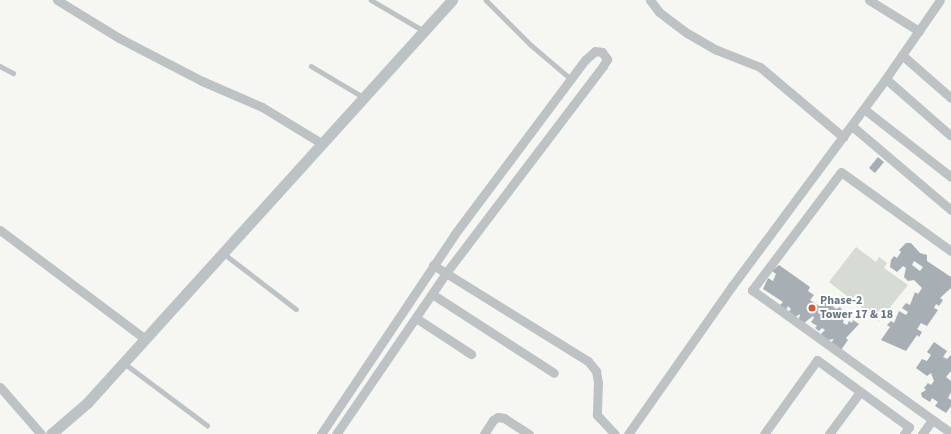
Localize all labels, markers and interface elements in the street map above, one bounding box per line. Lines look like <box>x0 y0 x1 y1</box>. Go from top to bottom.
place label: Phase-2 Tower 17 & 18 <box>820 294 893 322</box>
marker: Phase-2 Tower 17 & 18 <box>807 303 817 313</box>

